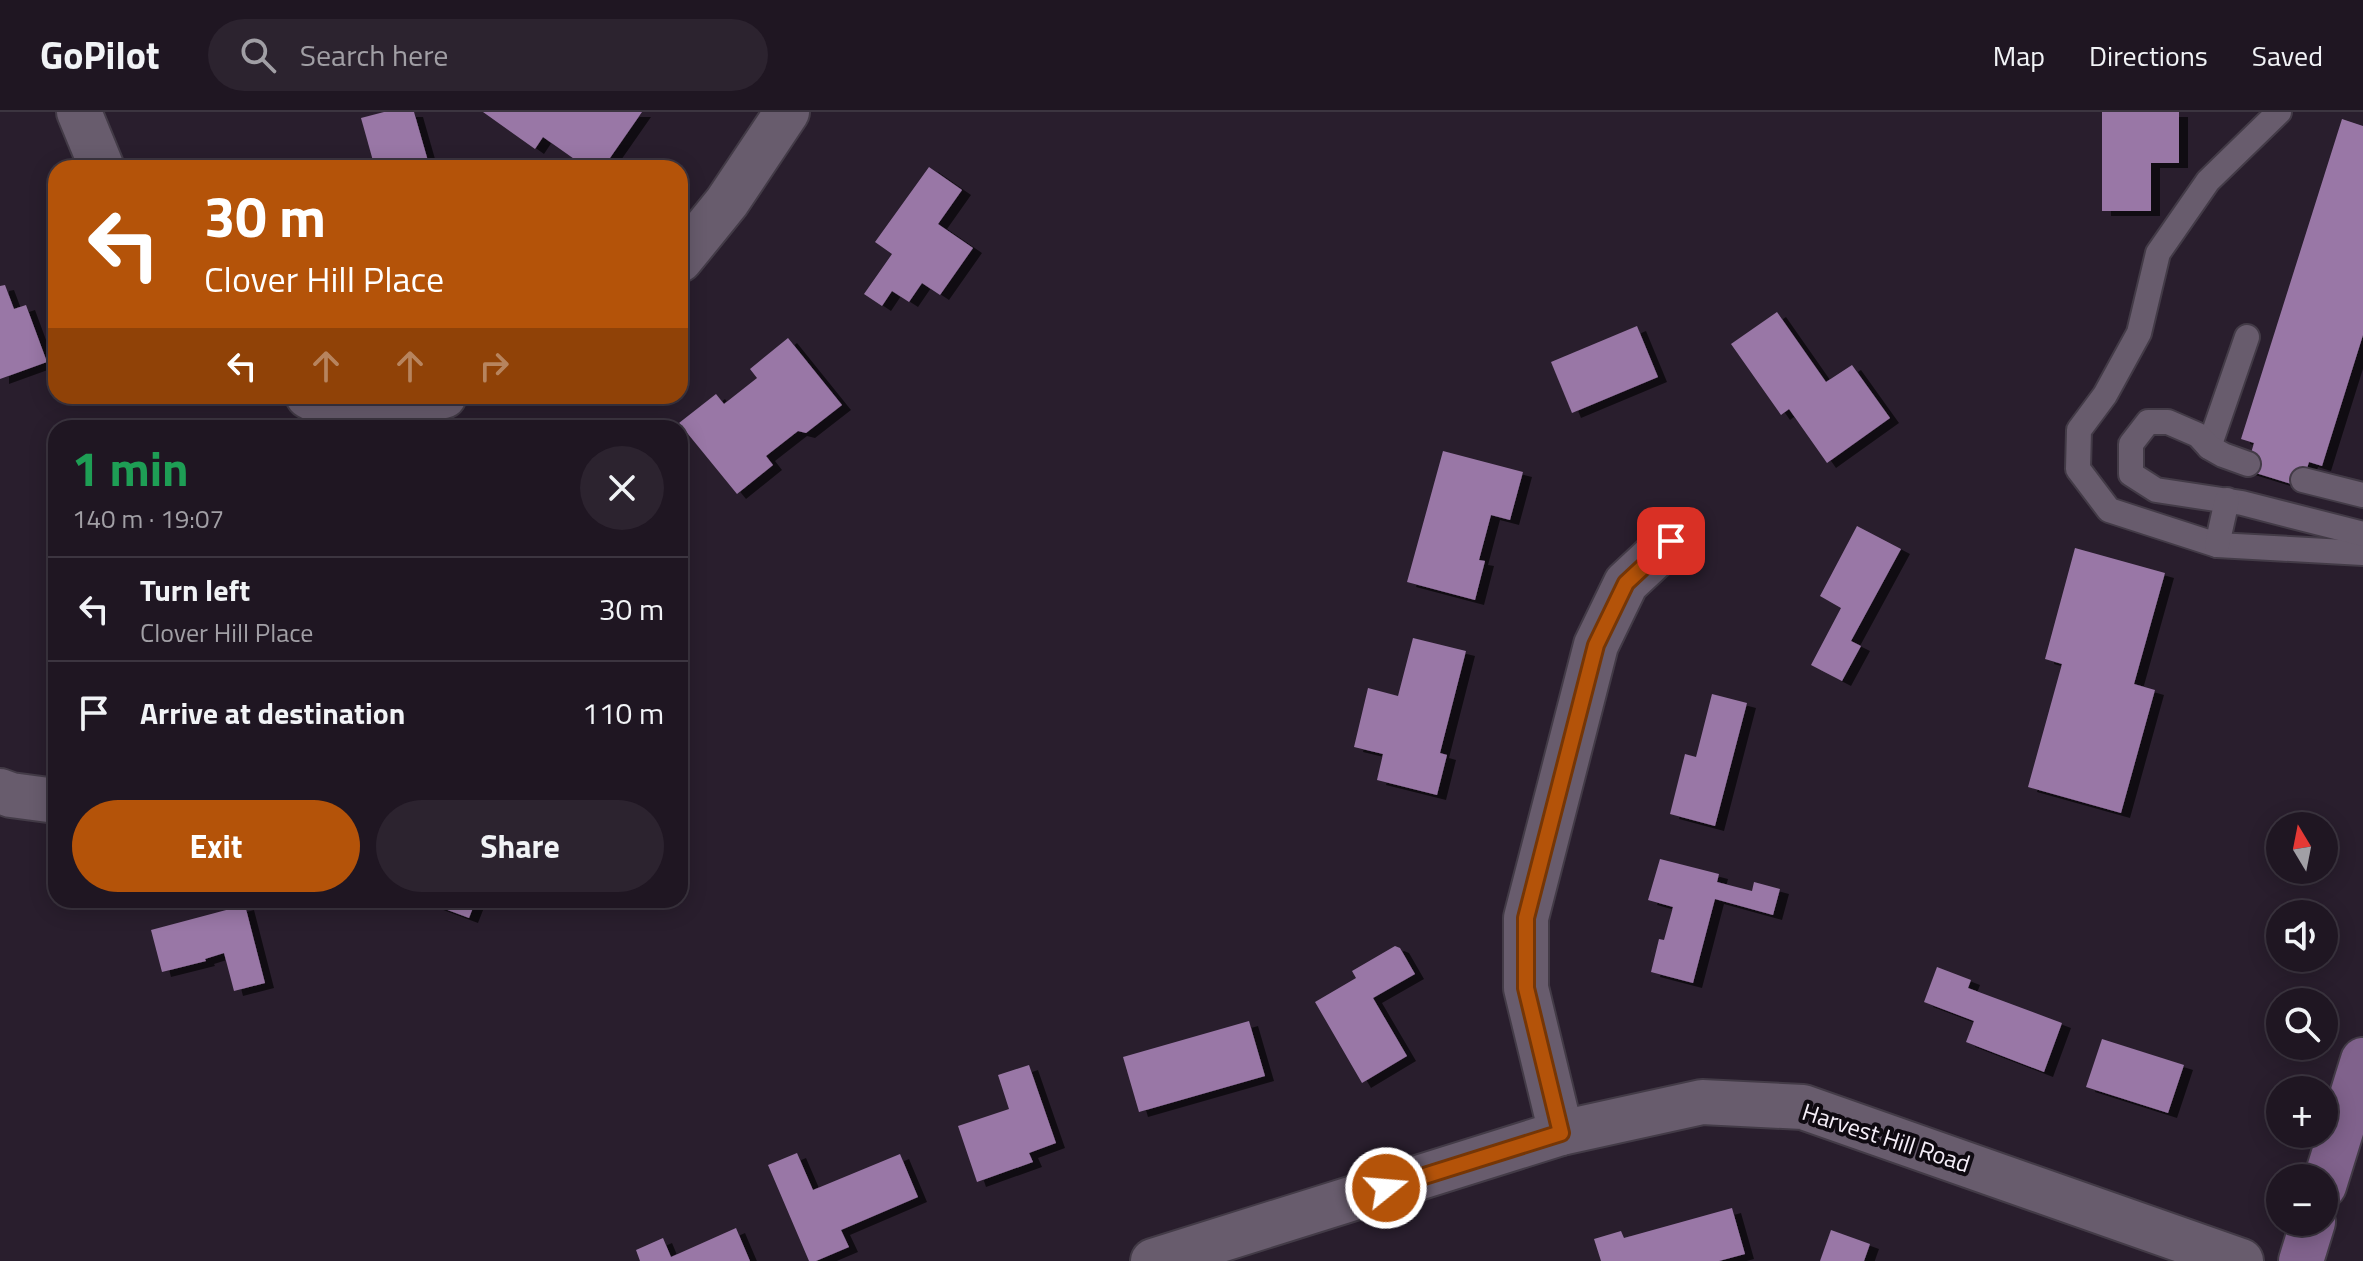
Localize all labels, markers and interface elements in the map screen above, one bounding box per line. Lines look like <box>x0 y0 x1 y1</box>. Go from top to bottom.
search box <box>208 19 768 91</box>
text: GoPilot <box>40 26 160 84</box>
text: Search here <box>300 32 449 78</box>
icon: search <box>236 33 280 77</box>
text: Map <box>1993 34 2045 77</box>
text: Directions <box>2089 34 2208 77</box>
text: Saved <box>2252 34 2323 77</box>
text: 30 m <box>204 174 326 259</box>
icon: left <box>72 192 176 296</box>
text: Clover Hill Place <box>204 251 444 306</box>
icon: left <box>220 344 264 388</box>
icon: ahead <box>304 344 348 388</box>
icon: ahead <box>388 344 432 388</box>
icon: right <box>472 344 516 388</box>
text: 1 min <box>72 432 189 505</box>
button: close <box>580 446 664 530</box>
text: 140 m · 19:07 <box>72 499 224 538</box>
pin <box>1637 507 1705 575</box>
icon: arrive <box>1649 519 1693 563</box>
text: Turn left <box>140 567 250 613</box>
text: 30 m <box>599 586 664 632</box>
icon: left <box>72 587 116 631</box>
text: Clover Hill Place <box>140 613 314 652</box>
text: Arrive at destination <box>140 690 405 736</box>
text: 110 m <box>582 690 664 736</box>
icon: arrive <box>72 691 116 735</box>
button: Exit <box>72 800 360 892</box>
button: Share <box>376 800 664 892</box>
north arrow <box>2266 812 2338 884</box>
map controls <box>2266 812 2338 1236</box>
button: sound <box>2266 900 2338 972</box>
button: search <box>2266 988 2338 1060</box>
button: + <box>2266 1076 2338 1148</box>
street label: Harvest Hill Road <box>1798 1093 1975 1181</box>
position arrow <box>1344 1146 1428 1230</box>
button: − <box>2266 1164 2338 1236</box>

